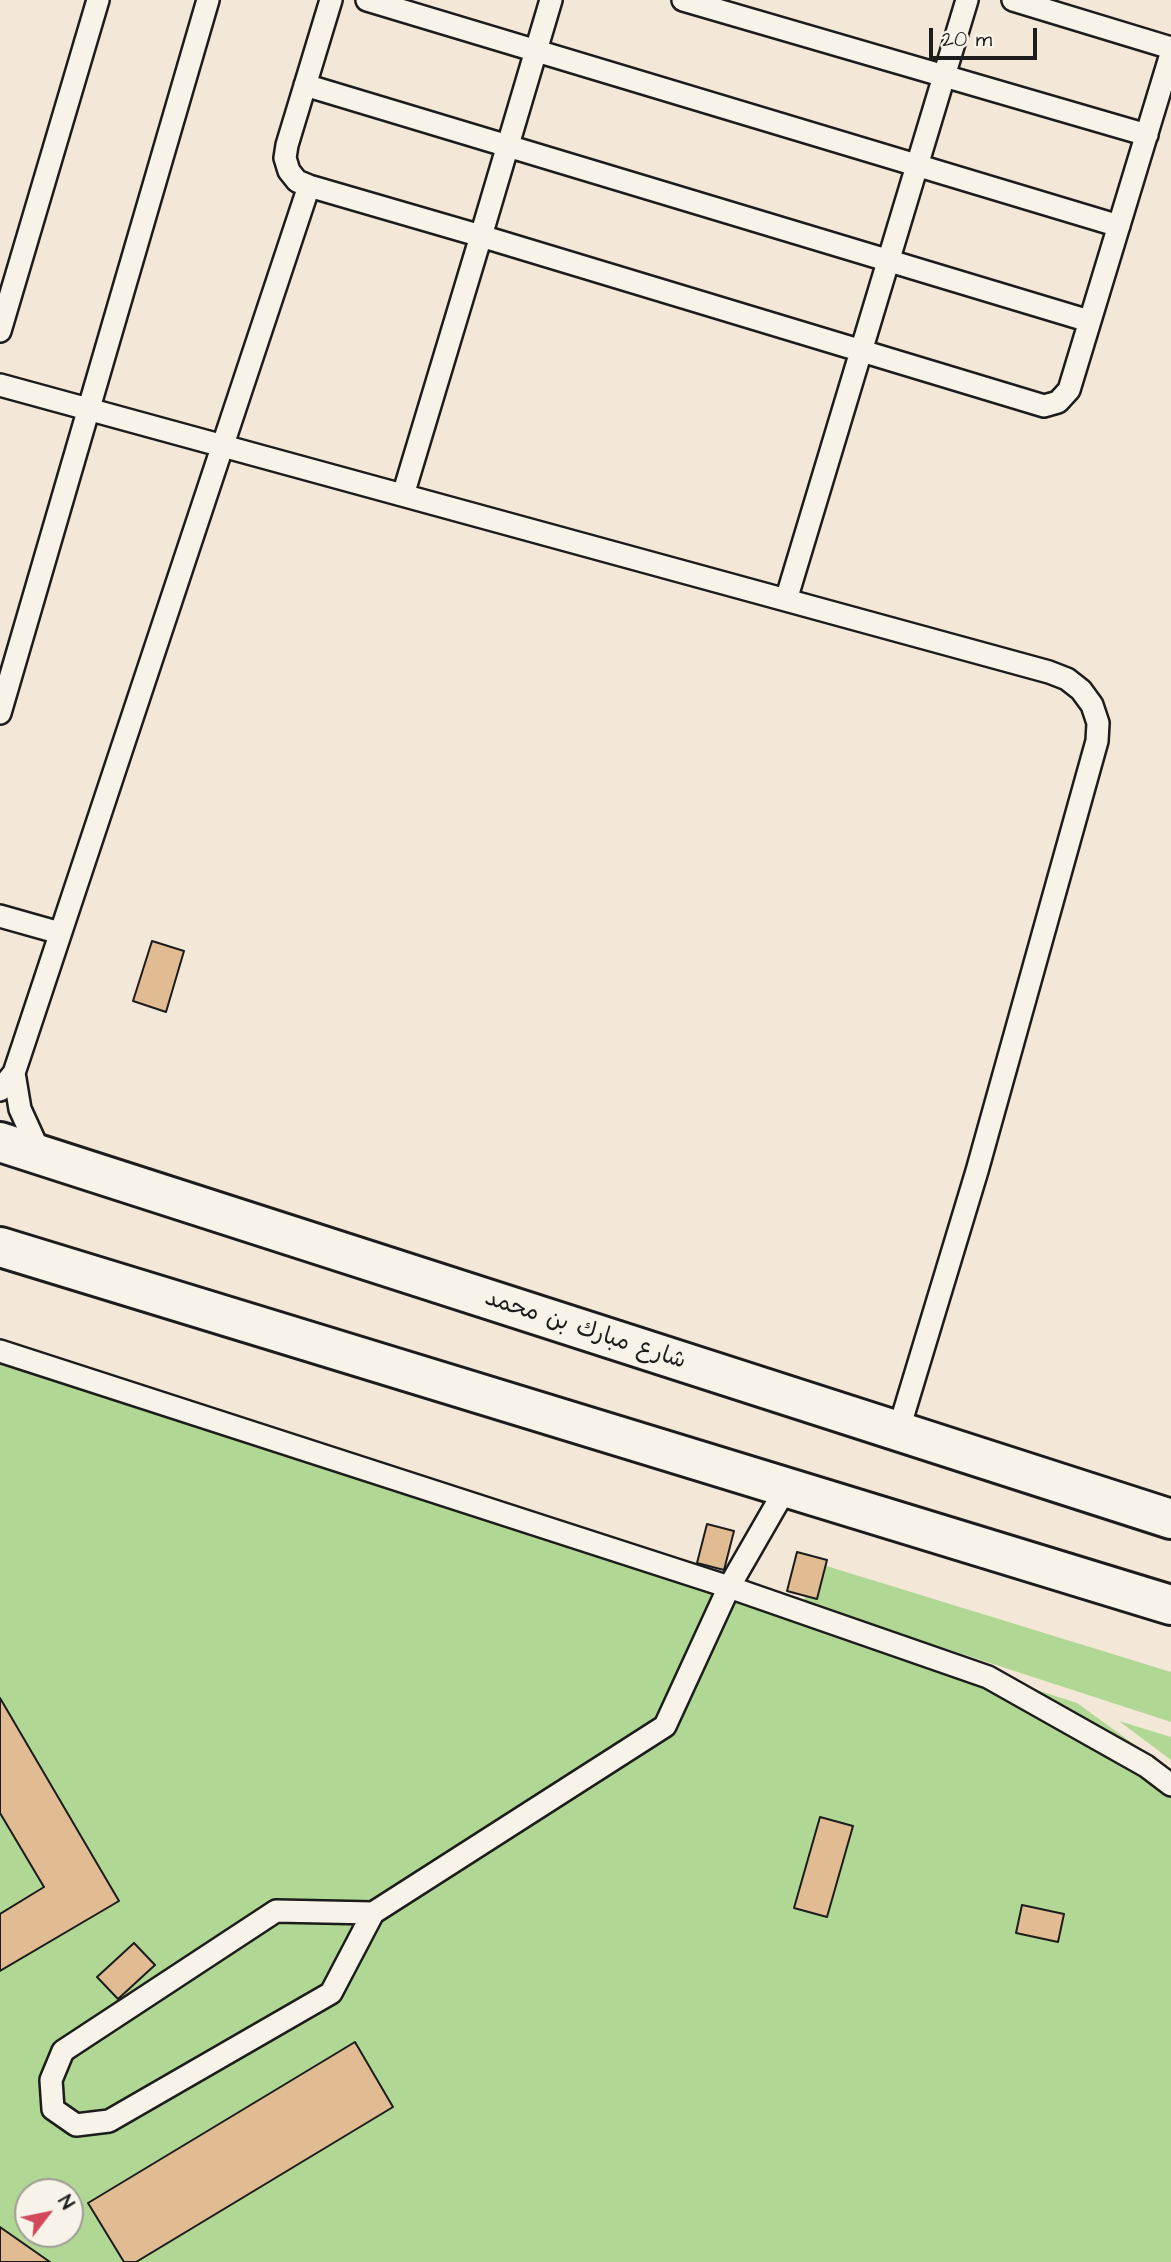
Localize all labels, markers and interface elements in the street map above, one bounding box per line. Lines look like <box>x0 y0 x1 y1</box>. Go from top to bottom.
scale bar <box>933 14 1042 58</box>
text: 20 m <box>942 25 992 54</box>
street label: شارع مبارك بن محمد <box>481 1285 689 1377</box>
north arrow <box>14 2178 84 2248</box>
text: N <box>51 2190 80 2215</box>

